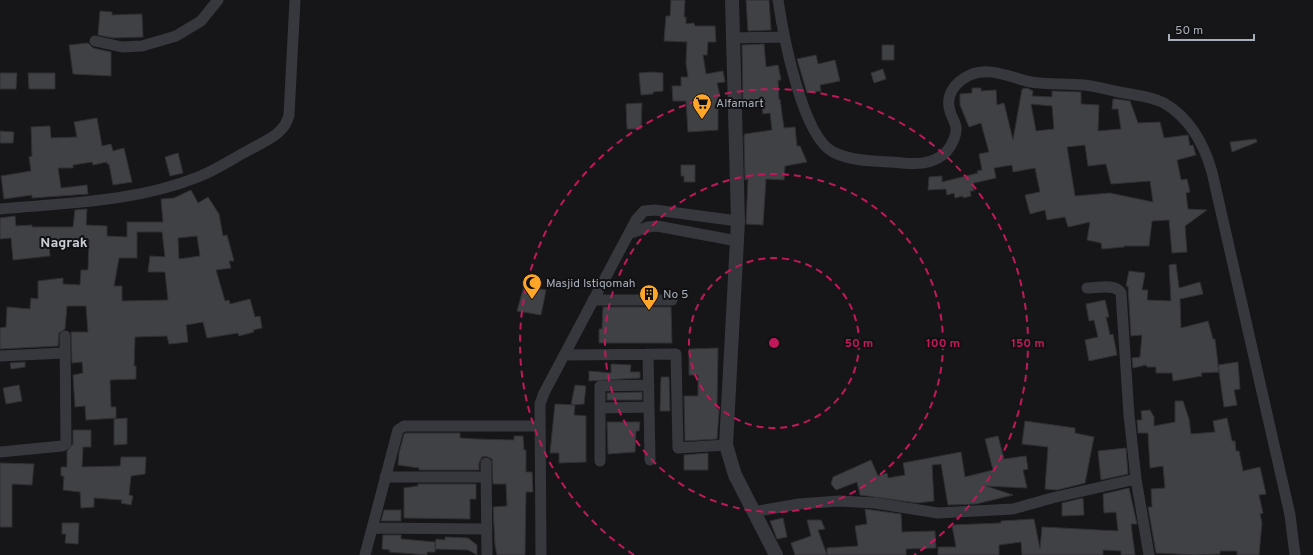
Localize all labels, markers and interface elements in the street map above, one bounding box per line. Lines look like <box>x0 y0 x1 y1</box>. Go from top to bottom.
scale bar <box>1169 16 1254 42</box>
text: 50 m <box>1175 23 1203 39</box>
supermarket icon: Alfamart <box>691 92 713 120</box>
place label: Alfamart <box>716 96 764 112</box>
district label: Nagrak <box>40 235 88 252</box>
mosque icon: Masjid Istiqomah <box>521 272 543 300</box>
place label: Masjid Istiqomah <box>546 276 636 292</box>
building icon: No 5 <box>638 283 660 311</box>
place label: No 5 <box>663 287 689 303</box>
centre of rings <box>767 336 781 350</box>
text: 50 m <box>845 336 873 352</box>
text: 100 m <box>926 336 960 352</box>
text: 150 m <box>1011 336 1045 352</box>

